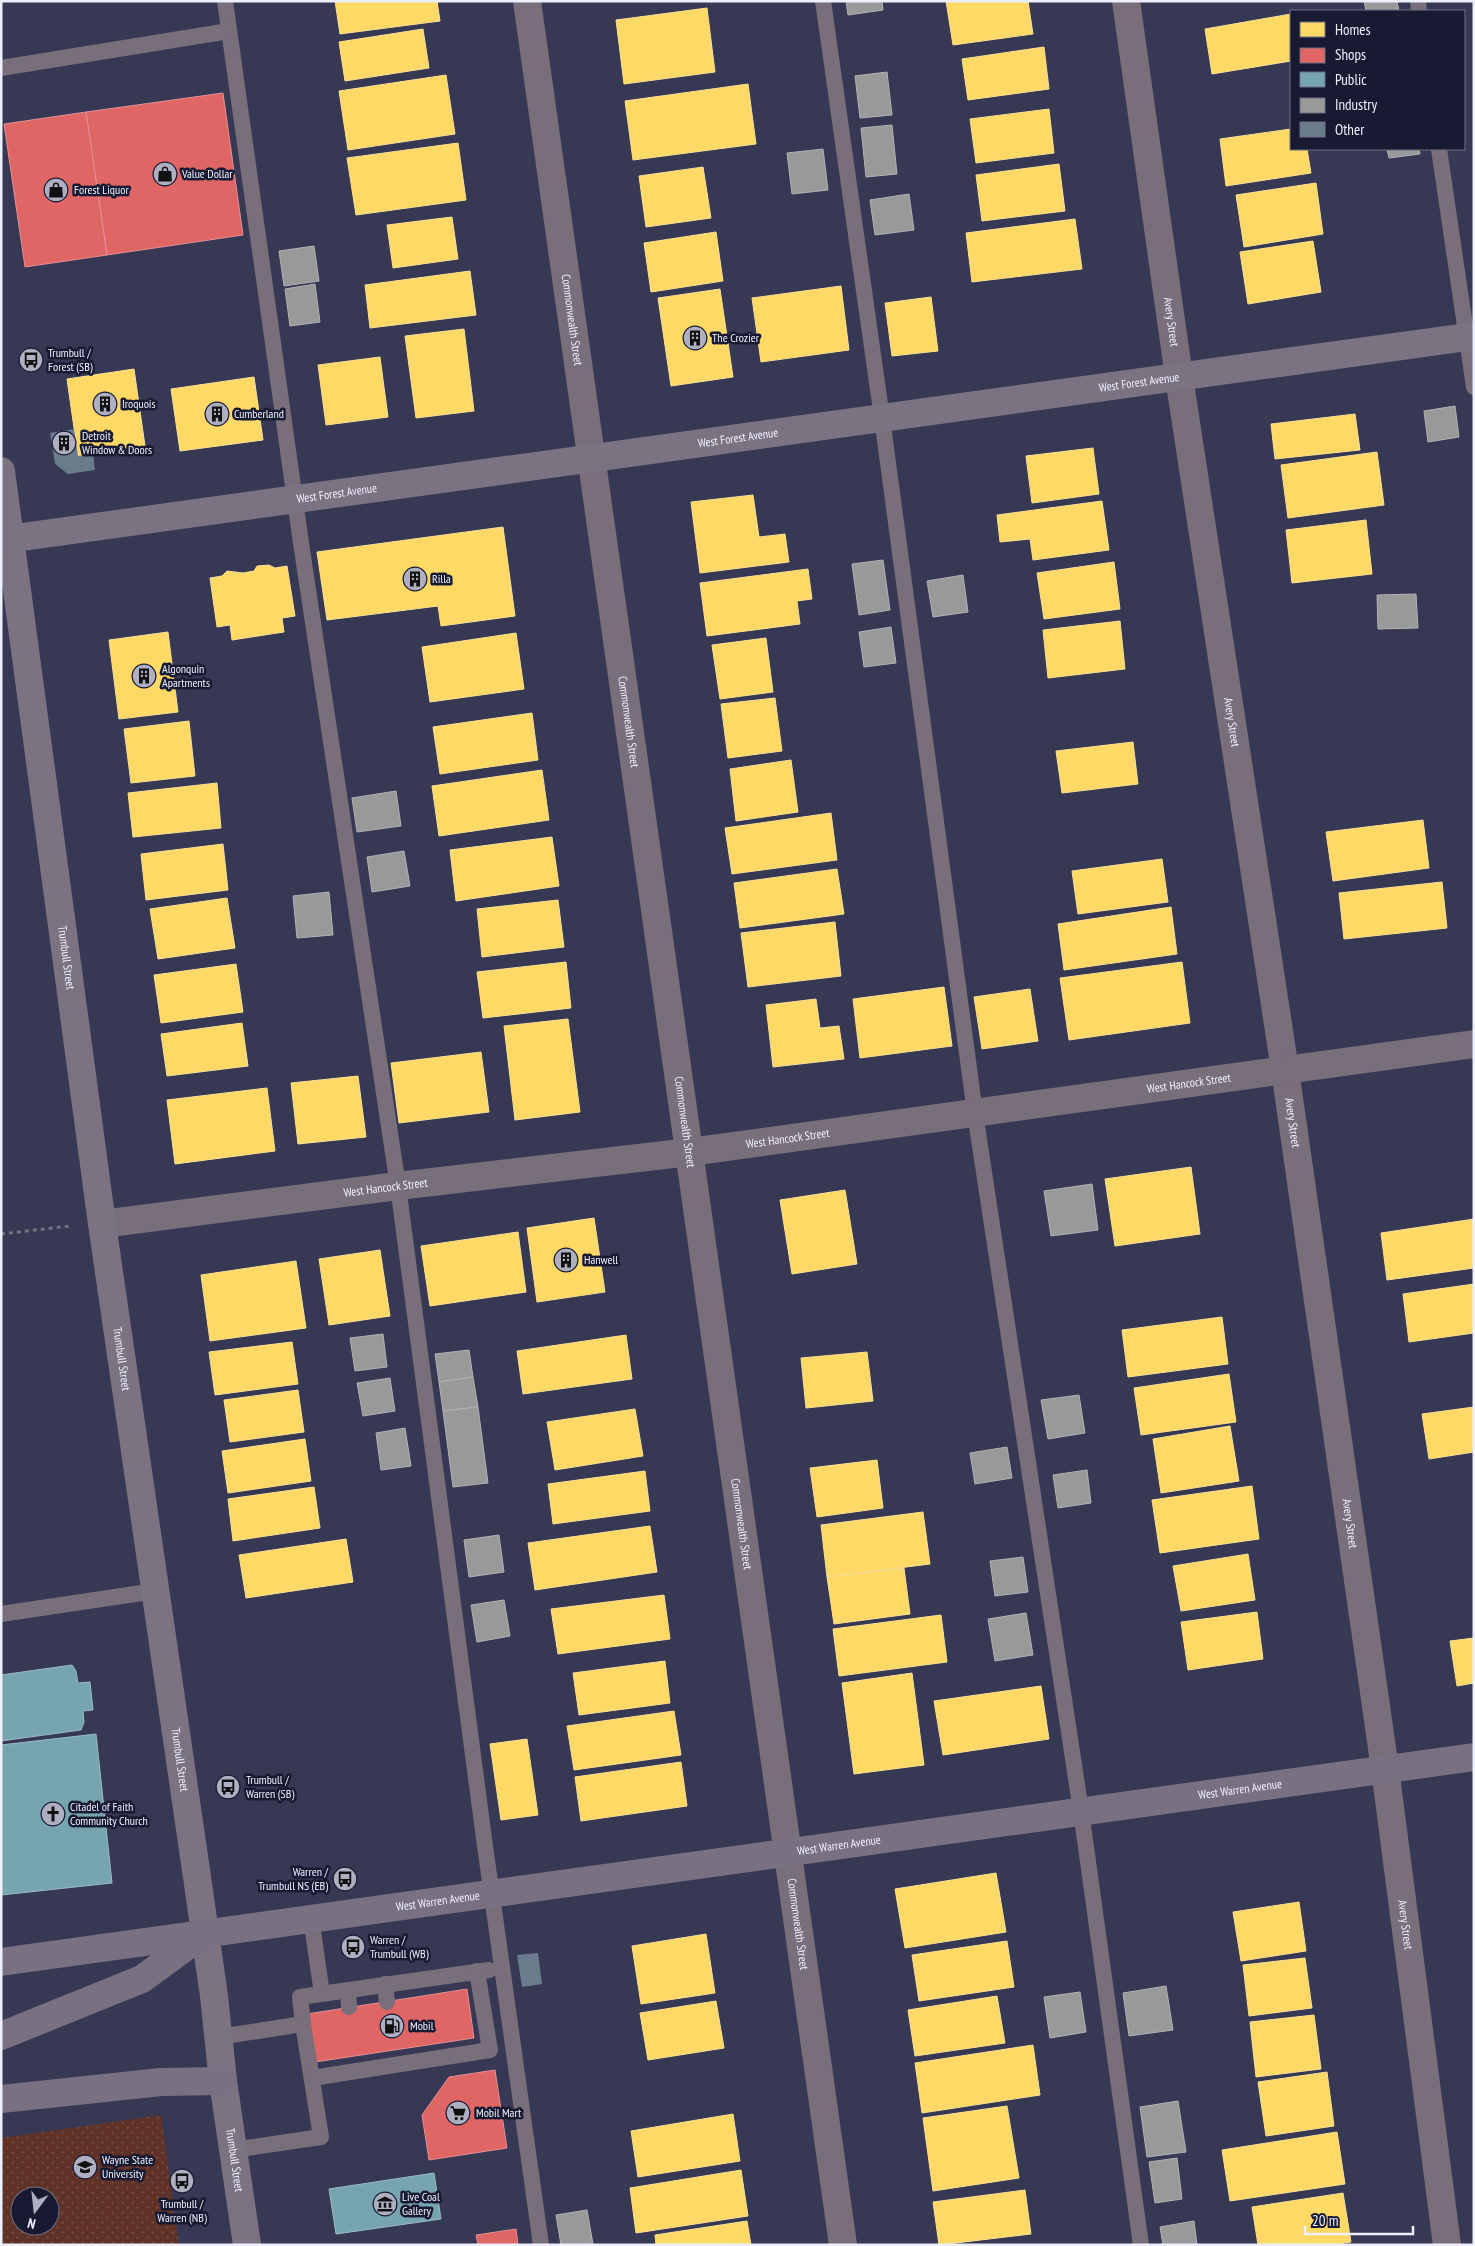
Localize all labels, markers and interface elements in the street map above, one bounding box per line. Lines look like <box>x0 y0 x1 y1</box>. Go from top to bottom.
legend <box>1290 10 1465 150</box>
text: Homes <box>1335 20 1371 39</box>
text: Shops <box>1335 45 1366 64</box>
text: Public <box>1335 70 1367 89</box>
text: Industry <box>1335 95 1377 114</box>
text: Other <box>1335 120 1365 139</box>
shop icon: Value Dollar <box>152 161 178 187</box>
place label: Value Dollar <box>181 166 233 181</box>
shop icon: Forest Liquor <box>43 177 69 203</box>
place label: Forest Liquor <box>74 182 129 197</box>
street label: Commonwealth Street <box>559 273 586 367</box>
street label: Avery Street <box>1161 296 1183 348</box>
building icon: The Crozier <box>682 325 708 351</box>
place label: The Crozier <box>712 330 760 345</box>
place label: Trumbull / Forest (SB) <box>48 345 93 374</box>
bus stop icon: Trumbull / Forest (SB) <box>18 347 44 373</box>
street label: West Forest Avenue <box>1098 369 1180 395</box>
building icon: Iroquois <box>92 391 118 417</box>
place label: Iroquois <box>122 396 156 411</box>
building icon: Cumberland <box>204 401 230 427</box>
place label: Cumberland <box>234 406 284 421</box>
street label: West Forest Avenue <box>697 424 779 450</box>
place label: Detroit Window & Doors <box>82 428 152 457</box>
building icon: Detroit Window & Doors <box>51 430 77 456</box>
street label: West Forest Avenue <box>296 480 378 506</box>
building icon: Rilla <box>402 566 428 592</box>
place label: Rilla <box>432 571 451 586</box>
place label: Algonquin Apartments <box>162 661 210 690</box>
building icon: Algonquin Apartments <box>131 663 157 689</box>
street label: Commonwealth Street <box>615 675 643 769</box>
street label: Avery Street <box>1221 696 1244 749</box>
street label: Trumbull Street <box>55 925 79 991</box>
street label: West Hancock Street <box>1146 1069 1232 1096</box>
street label: Commonwealth Street <box>672 1075 699 1169</box>
street label: Avery Street <box>1282 1097 1304 1149</box>
street label: West Hancock Street <box>745 1125 831 1151</box>
street label: West Hancock Street <box>343 1175 429 1200</box>
building icon: Hanwell <box>553 1247 579 1273</box>
place label: Hanwell <box>584 1252 618 1267</box>
street label: Trumbull Street <box>110 1326 134 1392</box>
street label: Commonwealth Street <box>728 1477 756 1571</box>
street label: Avery Street <box>1339 1498 1361 1550</box>
street label: Trumbull Street <box>168 1727 193 1793</box>
place label: Trumbull / Warren (SB) <box>246 1772 294 1801</box>
bus stop icon: Trumbull / Warren (SB) <box>215 1774 241 1800</box>
street label: West Warren Avenue <box>1197 1776 1283 1802</box>
place label: Citadel of Faith Community Church <box>70 1799 148 1828</box>
church icon: Citadel of Faith Community Church <box>40 1801 66 1827</box>
street label: West Warren Avenue <box>796 1832 882 1858</box>
place label: Warren / Trumbull NS (EB) <box>258 1864 328 1893</box>
bus stop icon: Warren / Trumbull NS (EB) <box>332 1866 358 1892</box>
street label: Commonwealth Street <box>784 1877 812 1971</box>
street label: West Warren Avenue <box>395 1887 481 1914</box>
street label: Avery Street <box>1395 1899 1417 1951</box>
place label: Warren / Trumbull (WB) <box>370 1932 429 1961</box>
bus stop icon: Warren / Trumbull (WB) <box>340 1934 366 1960</box>
fuel station icon: Mobil <box>379 2013 405 2039</box>
place label: Mobil <box>410 2018 434 2033</box>
supermarket icon: Mobil Mart <box>445 2100 471 2126</box>
place label: Mobil Mart <box>476 2105 522 2120</box>
street label: Trumbull Street <box>223 2127 247 2193</box>
place label: Wayne State University <box>102 2152 153 2181</box>
school or university icon: Wayne State University <box>72 2154 98 2180</box>
bus stop icon: Trumbull / Warren (NB) <box>169 2168 195 2194</box>
north arrow <box>10 2186 60 2236</box>
place label: Live Coal Gallery <box>402 2189 440 2218</box>
museum icon: Live Coal Gallery <box>372 2191 398 2217</box>
place label: Trumbull / Warren (NB) <box>157 2196 207 2225</box>
scale bar <box>1305 2204 1412 2236</box>
text: 20 m <box>1312 2211 1338 2230</box>
text: N <box>26 2214 38 2233</box>

